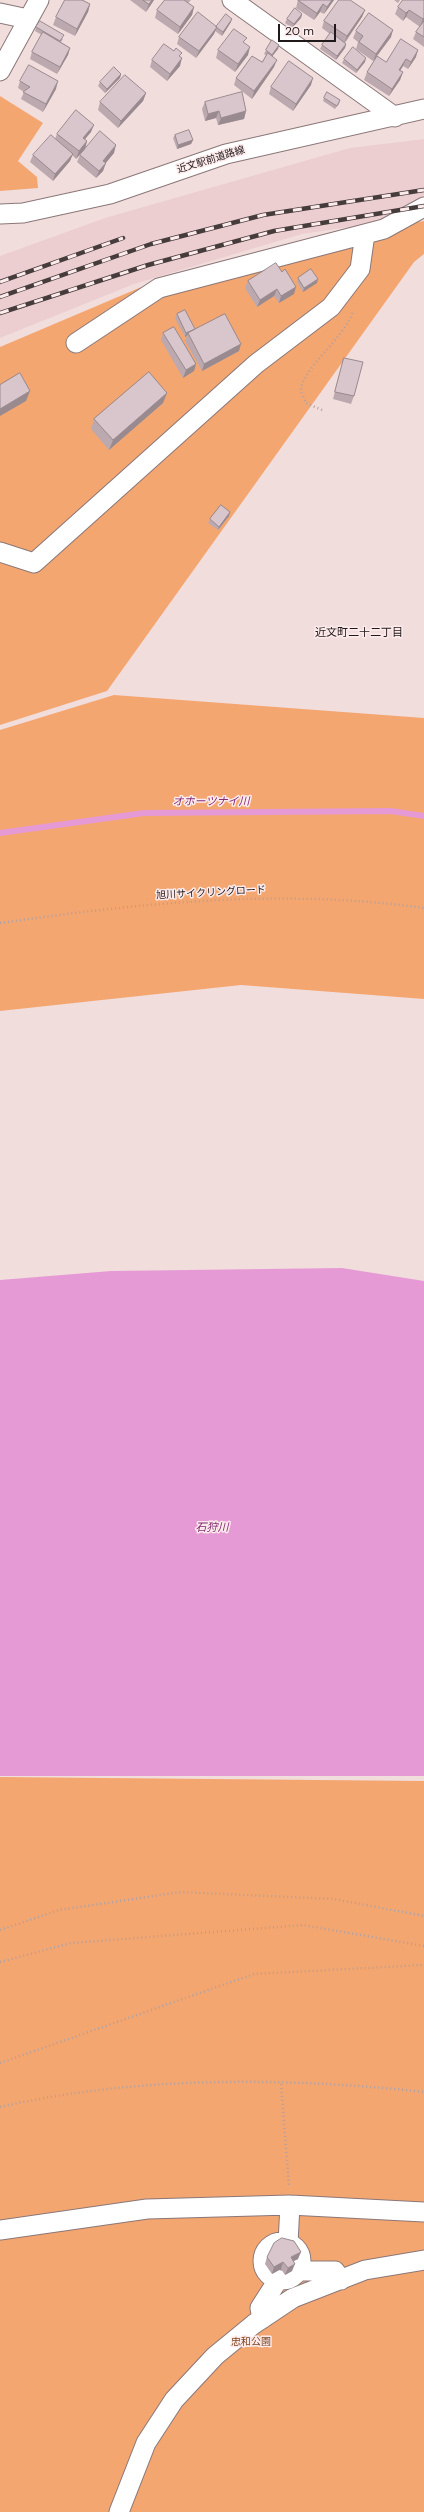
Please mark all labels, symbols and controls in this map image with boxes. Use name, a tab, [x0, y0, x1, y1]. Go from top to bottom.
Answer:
scale bar	[280, 16, 338, 42]
text: 20 m	[285, 23, 314, 39]
street label: 近文駅前道路線	[176, 144, 246, 176]
district label: 近文町二十二丁目	[315, 626, 403, 640]
water label: オホーツナイ川	[173, 795, 249, 809]
street label: 旭川サイクリングロード	[156, 884, 266, 902]
water label: 石狩川	[196, 1521, 228, 1535]
park label: 忠和公園	[231, 2336, 271, 2348]

